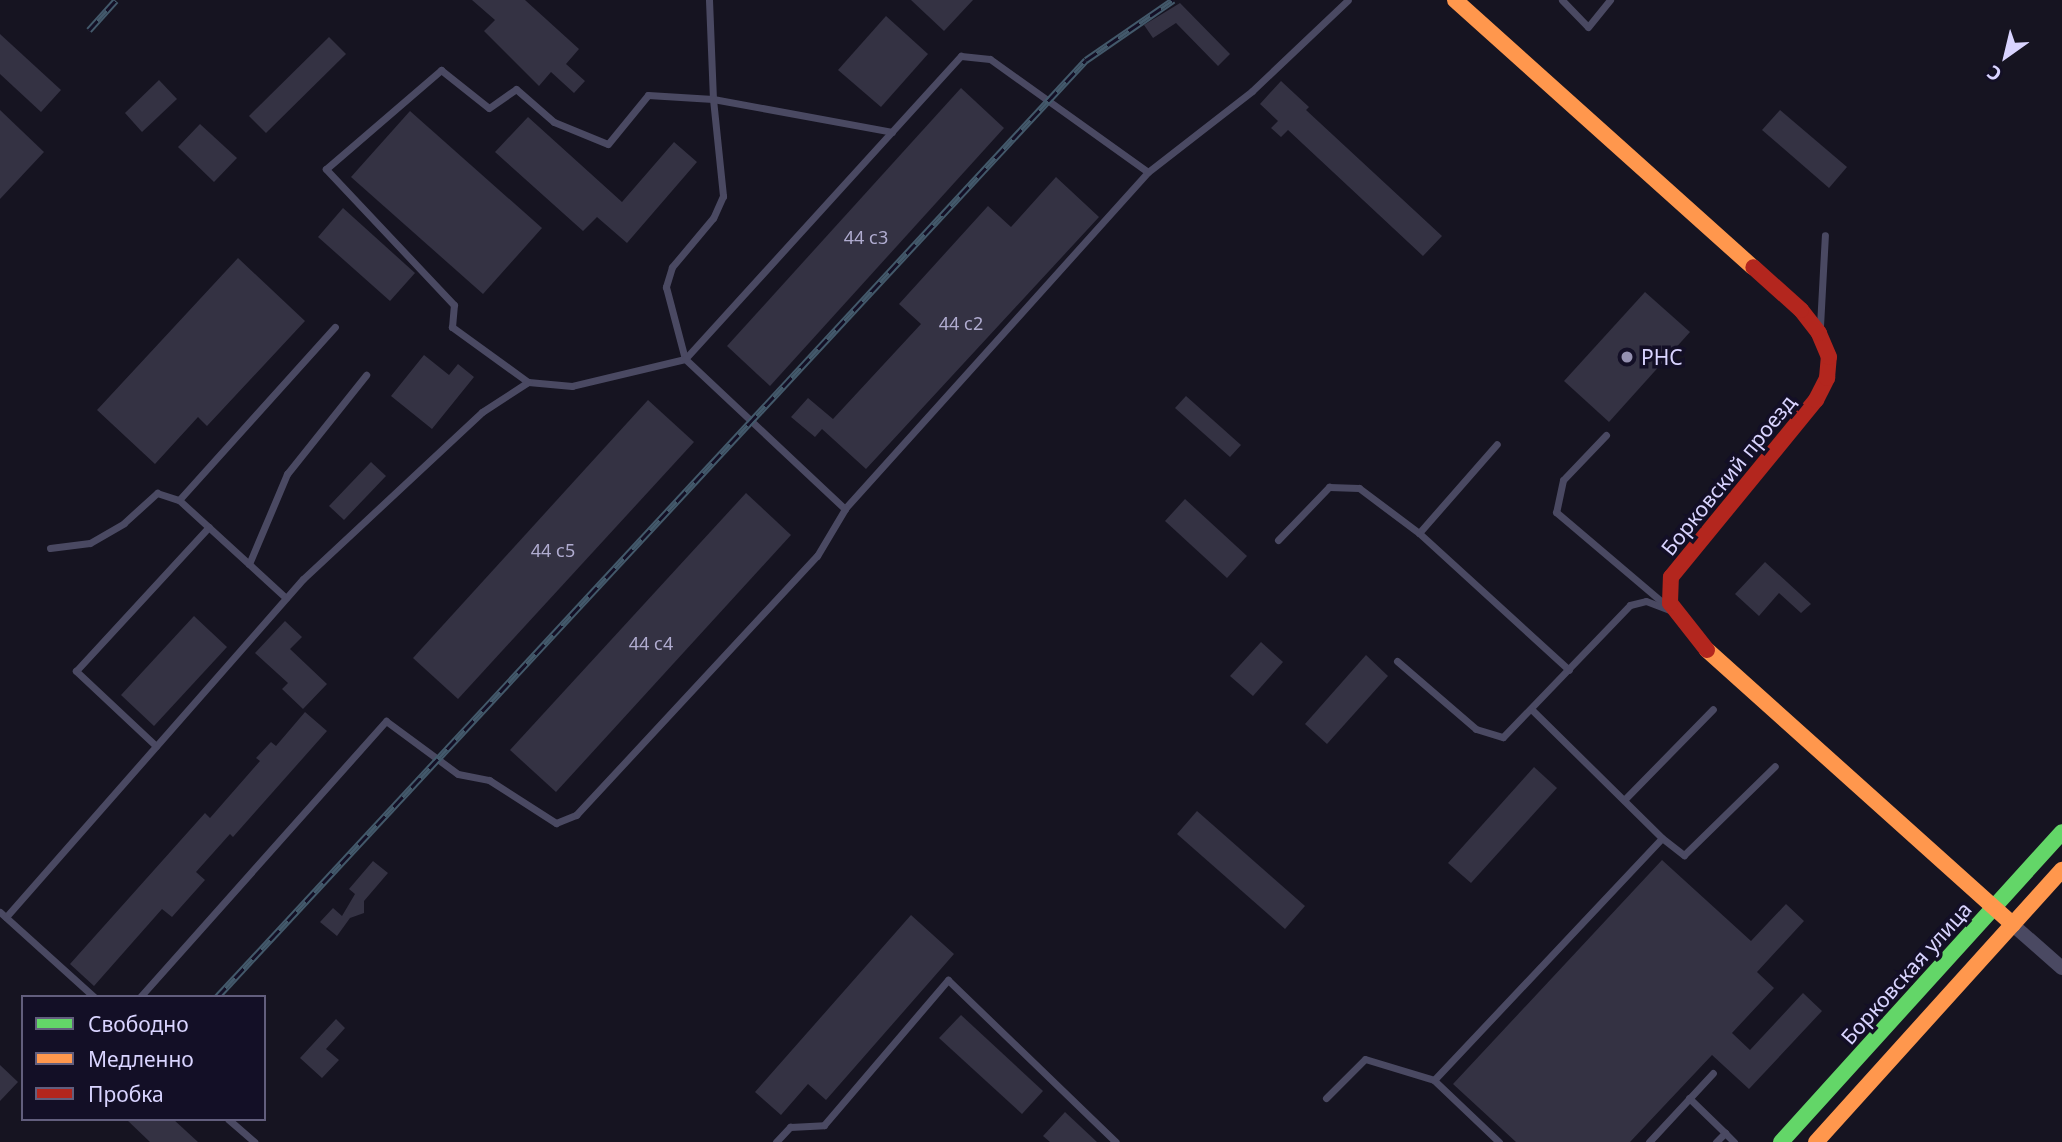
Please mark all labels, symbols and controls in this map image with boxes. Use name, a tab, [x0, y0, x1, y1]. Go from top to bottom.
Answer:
north arrow	[1971, 21, 2041, 91]
text: С	[1982, 59, 2007, 88]
house number: 44 с3	[844, 226, 888, 248]
house number: 44 с2	[939, 312, 983, 334]
place label: РНС	[1641, 344, 1683, 370]
marker: РНС	[1619, 349, 1635, 365]
street label: Борковский проезд	[1656, 390, 1800, 560]
house number: 44 с5	[531, 539, 575, 561]
house number: 44 с4	[629, 632, 673, 654]
street label: Борковская улица	[1835, 897, 1977, 1049]
legend	[21, 995, 266, 1121]
text: Свободно	[88, 1010, 189, 1038]
text: Медленно	[88, 1045, 194, 1073]
text: Пробка	[88, 1080, 164, 1108]

